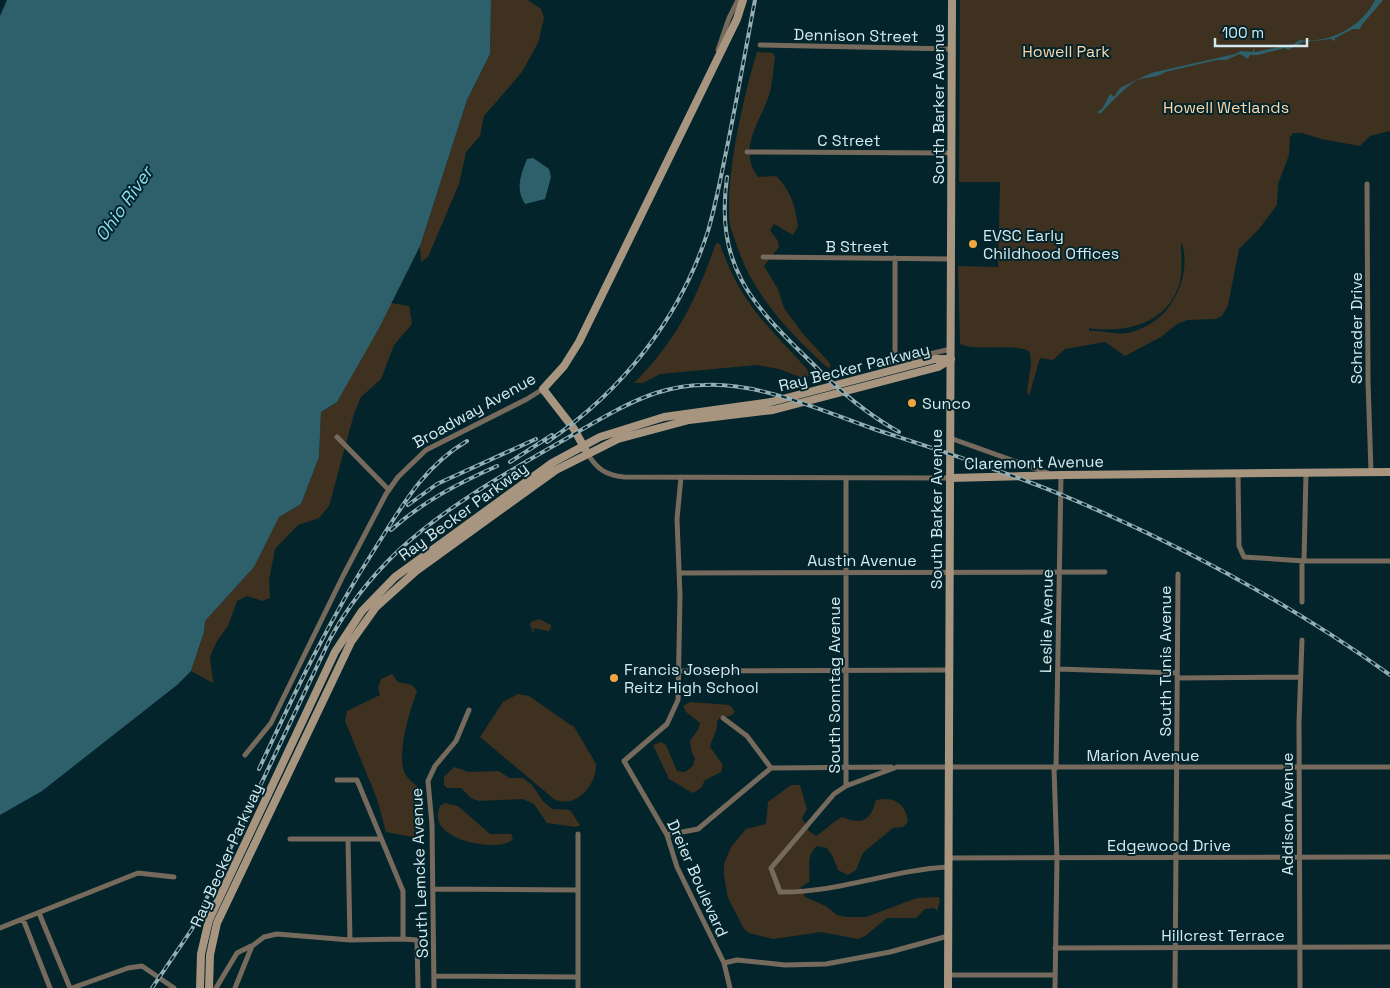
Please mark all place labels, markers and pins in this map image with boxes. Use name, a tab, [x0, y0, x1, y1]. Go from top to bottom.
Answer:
place label: EVSC Early Childhood Offices	[983, 225, 1119, 264]
marker: EVSC Early Childhood Offices	[967, 238, 979, 250]
place label: Sunco	[922, 393, 971, 414]
marker: Sunco	[906, 397, 918, 409]
place label: Francis Joseph Reitz High School	[624, 659, 759, 698]
marker: Francis Joseph Reitz High School	[608, 672, 620, 684]

